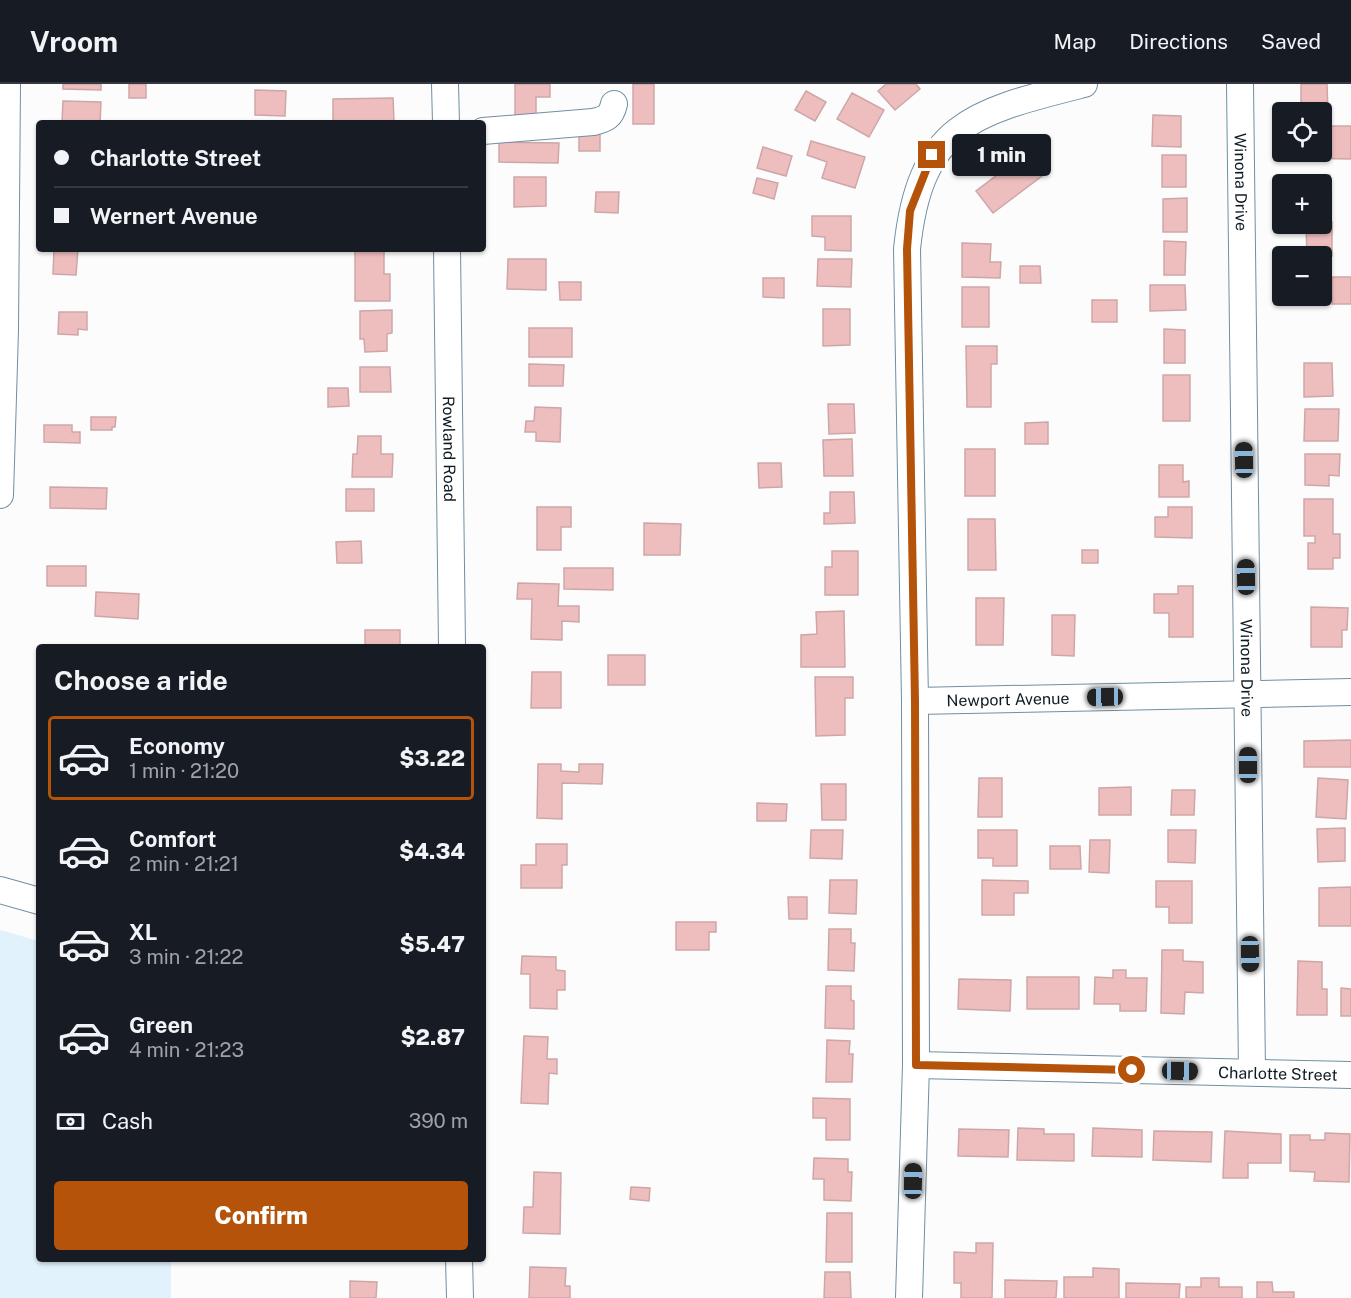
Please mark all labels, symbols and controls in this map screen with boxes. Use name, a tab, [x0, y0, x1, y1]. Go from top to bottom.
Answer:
text: Vroom	[30, 25, 118, 58]
text: Map	[1054, 29, 1096, 54]
text: Directions	[1129, 29, 1228, 54]
text: Saved	[1261, 29, 1321, 54]
map controls	[1272, 102, 1332, 306]
button: locate	[1272, 102, 1332, 162]
street label: Winona Drive	[1231, 133, 1251, 231]
callout: 1 min	[953, 134, 1052, 176]
route end	[918, 141, 945, 168]
text: 1 min	[977, 143, 1026, 167]
text: Charlotte Street	[90, 145, 261, 171]
button: +	[1272, 174, 1332, 234]
text: Wernert Avenue	[90, 203, 258, 229]
button: −	[1272, 246, 1332, 306]
street label: Rowland Road	[439, 396, 459, 502]
car	[1235, 442, 1253, 478]
car	[1237, 559, 1255, 595]
street label: Winona Drive	[1236, 619, 1257, 717]
text: Choose a ride	[54, 664, 228, 696]
car	[1087, 688, 1123, 706]
street label: Newport Avenue	[946, 689, 1070, 710]
icon: car	[57, 731, 111, 785]
text: Economy	[129, 733, 225, 759]
text: $3.22	[399, 745, 465, 771]
car	[1239, 747, 1257, 783]
text: 1 min · 21:20	[129, 759, 239, 783]
icon: car	[57, 824, 111, 878]
text: Comfort	[129, 826, 216, 852]
text: $4.34	[399, 838, 465, 864]
text: 2 min · 21:21	[129, 852, 239, 876]
icon: car	[57, 917, 111, 971]
text: XL	[129, 919, 157, 945]
text: $5.47	[400, 931, 465, 957]
car	[1241, 936, 1259, 972]
text: 3 min · 21:22	[129, 945, 243, 969]
icon: car	[57, 1010, 111, 1064]
text: Green	[129, 1012, 193, 1038]
text: $2.87	[400, 1024, 465, 1050]
text: 4 min · 21:23	[129, 1038, 244, 1062]
route start	[1118, 1056, 1145, 1083]
car	[1162, 1062, 1198, 1080]
street label: Charlotte Street	[1218, 1063, 1338, 1085]
icon: cash	[54, 1105, 87, 1138]
text: Cash	[102, 1108, 153, 1134]
text: 390 m	[409, 1109, 468, 1133]
car	[904, 1163, 922, 1199]
button: Confirm	[54, 1181, 468, 1250]

